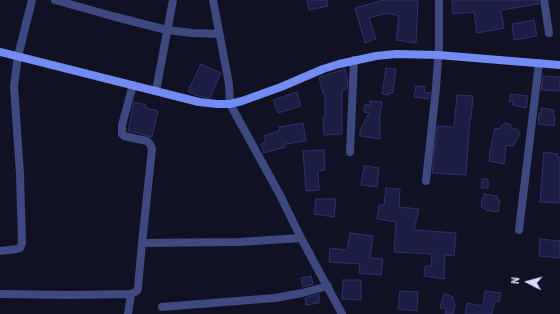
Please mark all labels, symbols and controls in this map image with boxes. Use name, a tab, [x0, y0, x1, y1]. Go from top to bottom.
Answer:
north arrow	[508, 262, 548, 302]
text: N	[509, 277, 522, 285]

